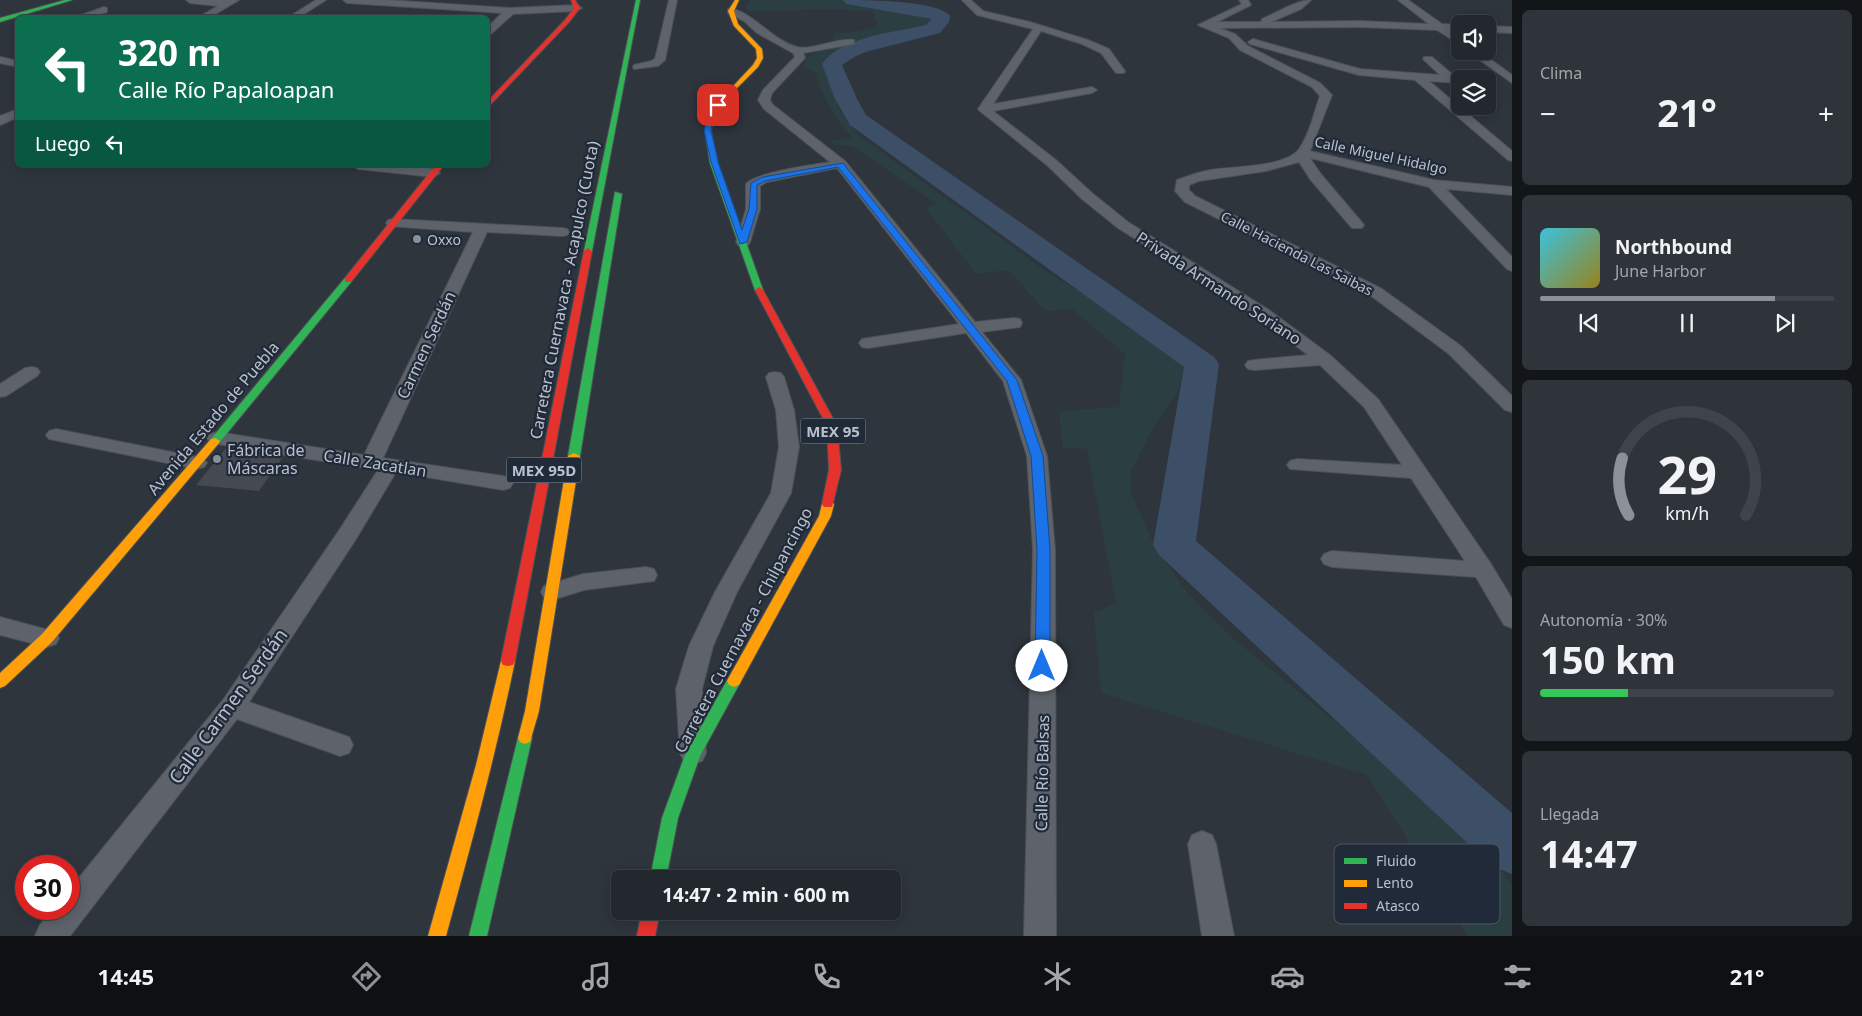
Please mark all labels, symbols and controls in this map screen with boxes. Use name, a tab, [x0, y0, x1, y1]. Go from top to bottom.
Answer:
map controls	[1451, 15, 1496, 115]
button: sound	[1451, 15, 1496, 60]
text: 320 m	[118, 29, 221, 76]
icon: left	[35, 35, 100, 100]
text: Clima	[1540, 62, 1582, 84]
button: layers	[1451, 70, 1496, 115]
text: Calle Río Papaloapan	[118, 74, 334, 104]
pin	[697, 84, 739, 126]
text: 21°	[1657, 86, 1717, 138]
icon: arrive	[704, 91, 732, 119]
text: −	[1540, 94, 1556, 132]
text: +	[1818, 94, 1834, 132]
icon: left	[101, 130, 129, 158]
text: Luego	[35, 131, 91, 157]
street label: Calle Miguel Hidalgo	[1313, 132, 1449, 178]
street label: Carretera Cuernavaca - Acapulco (Cuota)	[524, 139, 604, 441]
street label: Calle Hacienda Las Saibas	[1218, 206, 1377, 300]
street label: Privada Armando Soriano	[1132, 226, 1306, 350]
place label: Oxxo	[427, 230, 461, 249]
marker: Oxxo	[411, 233, 423, 245]
text: Northbound	[1615, 234, 1732, 260]
text: June Harbor	[1615, 260, 1706, 282]
street label: Carmen Serdán	[391, 288, 461, 402]
icon: previous	[1575, 309, 1603, 337]
icon: pause	[1673, 309, 1701, 337]
icon: next	[1771, 309, 1799, 337]
street label: Avenida Estado de Puebla	[142, 337, 284, 499]
road number: MEX 95	[800, 418, 866, 444]
text: 29	[1657, 438, 1717, 509]
place label: Fábrica de Máscaras	[227, 439, 305, 479]
street label: Calle Zacatlan	[322, 444, 428, 482]
marker: Fábrica de Máscaras	[211, 453, 223, 465]
road number: MEX 95D	[506, 458, 582, 482]
text: km/h	[1665, 501, 1709, 525]
street label: Carretera Cuernavaca - Chilpancingo	[669, 503, 817, 757]
text: Autonomía · 30%	[1540, 609, 1667, 631]
street label: Calle Carmen Serdán	[163, 623, 293, 789]
text: 150 km	[1540, 633, 1676, 685]
position arrow	[1015, 639, 1067, 691]
street label: Calle Río Balsas	[1030, 715, 1054, 831]
text: Llegada	[1540, 803, 1599, 825]
text: 14:47	[1540, 827, 1638, 879]
legend	[1334, 844, 1500, 924]
text: Fluido	[1376, 851, 1416, 870]
speed limit sign: 30	[15, 855, 80, 920]
text: Lento	[1376, 873, 1413, 892]
text: 14:47 · 2 min · 600 m	[662, 882, 850, 908]
text: Atasco	[1376, 896, 1420, 915]
icon: directions	[349, 959, 384, 994]
icon: music	[579, 959, 614, 994]
icon: phone	[809, 959, 844, 994]
icon: climate	[1040, 959, 1075, 994]
icon: car	[1270, 959, 1305, 994]
icon: filters	[1500, 959, 1535, 994]
text: 14:45	[98, 961, 154, 991]
text: 21°	[1730, 961, 1764, 991]

